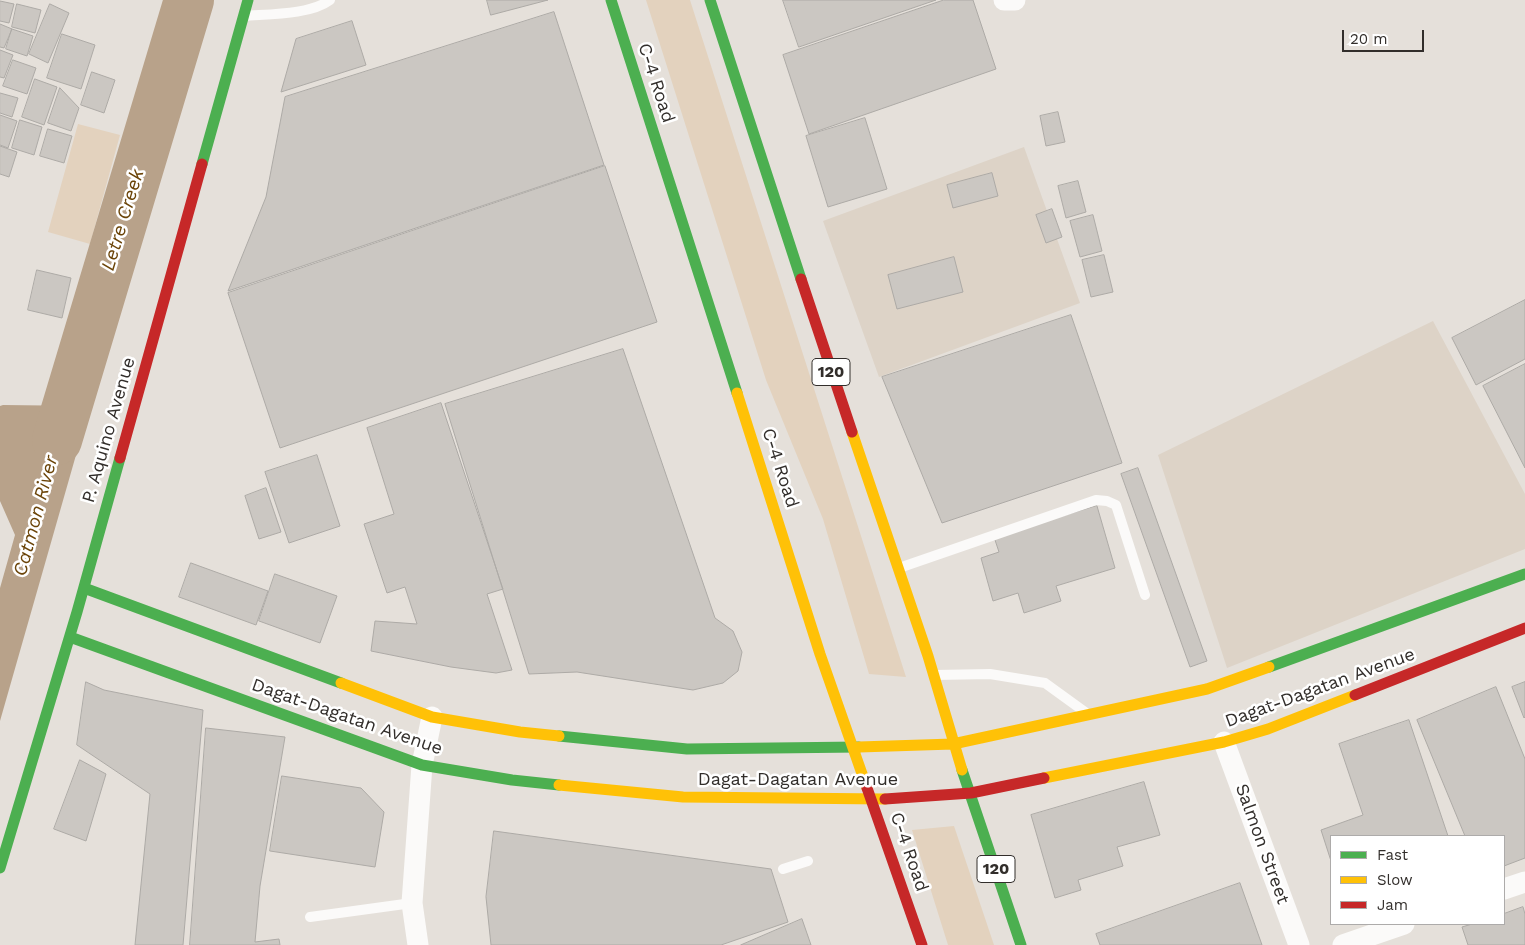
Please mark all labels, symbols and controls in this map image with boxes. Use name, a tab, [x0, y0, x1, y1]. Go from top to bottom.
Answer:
scale bar	[1345, 20, 1428, 52]
text: 20 m	[1350, 30, 1388, 48]
street label: C-4 Road	[633, 41, 679, 125]
water label: Letre Creek	[97, 166, 149, 274]
street label: P. Aquino Avenue	[78, 355, 140, 505]
road number: 120	[812, 358, 850, 386]
street label: C-4 Road	[757, 426, 803, 510]
water label: Catmon River	[9, 453, 63, 579]
street label: Dagat-Dagatan Avenue	[1222, 644, 1418, 732]
street label: Dagat-Dagatan Avenue	[249, 674, 445, 760]
street label: Dagat-Dagatan Avenue	[698, 769, 898, 791]
street label: Salmon Street	[1230, 781, 1294, 907]
street label: C-4 Road	[885, 810, 933, 894]
legend	[1330, 835, 1505, 925]
text: Fast	[1377, 846, 1408, 864]
road number: 120	[977, 856, 1015, 882]
text: Slow	[1377, 871, 1413, 889]
text: Jam	[1377, 896, 1408, 914]

